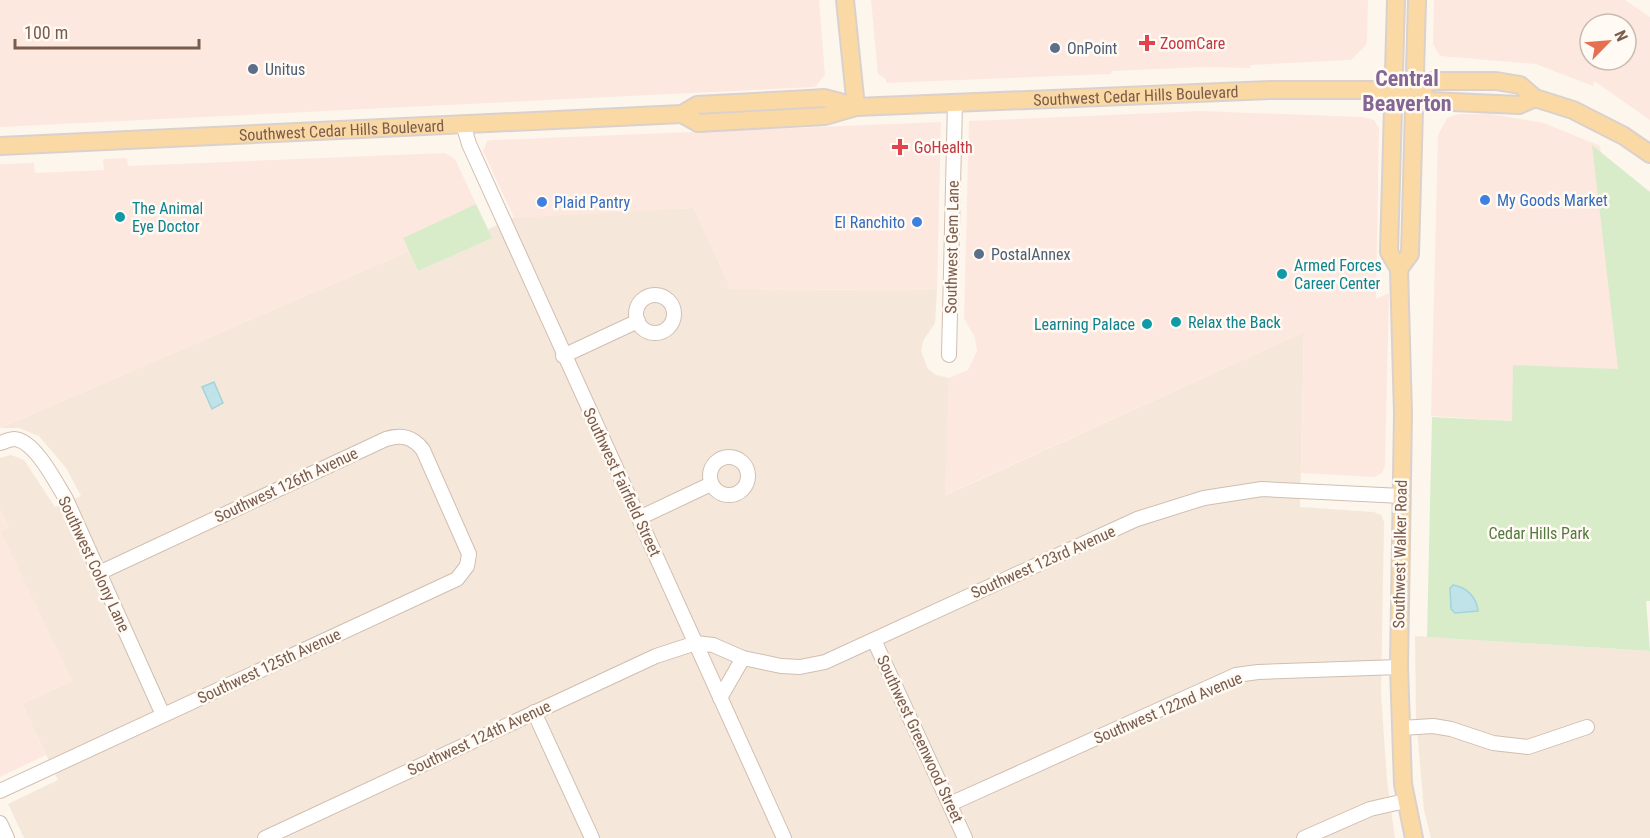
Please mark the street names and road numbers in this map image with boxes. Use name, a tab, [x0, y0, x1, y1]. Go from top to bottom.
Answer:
street label: Southwest Cedar Hills Boulevard	[1033, 82, 1239, 109]
street label: Southwest Cedar Hills Boulevard	[239, 116, 445, 144]
street label: Southwest Gem Lane	[941, 180, 963, 314]
street label: Southwest Fairfield Street	[579, 405, 665, 560]
street label: Southwest 126th Avenue	[211, 443, 361, 527]
street label: Southwest Walker Road	[1389, 480, 1411, 628]
street label: Southwest Colony Lane	[54, 493, 134, 635]
street label: Southwest 123rd Avenue	[968, 522, 1118, 602]
street label: Southwest 125th Avenue	[194, 624, 344, 708]
street label: Southwest Greenwood Street	[873, 652, 967, 826]
street label: Southwest 122nd Avenue	[1091, 668, 1245, 748]
street label: Southwest 124th Avenue	[404, 696, 554, 780]

